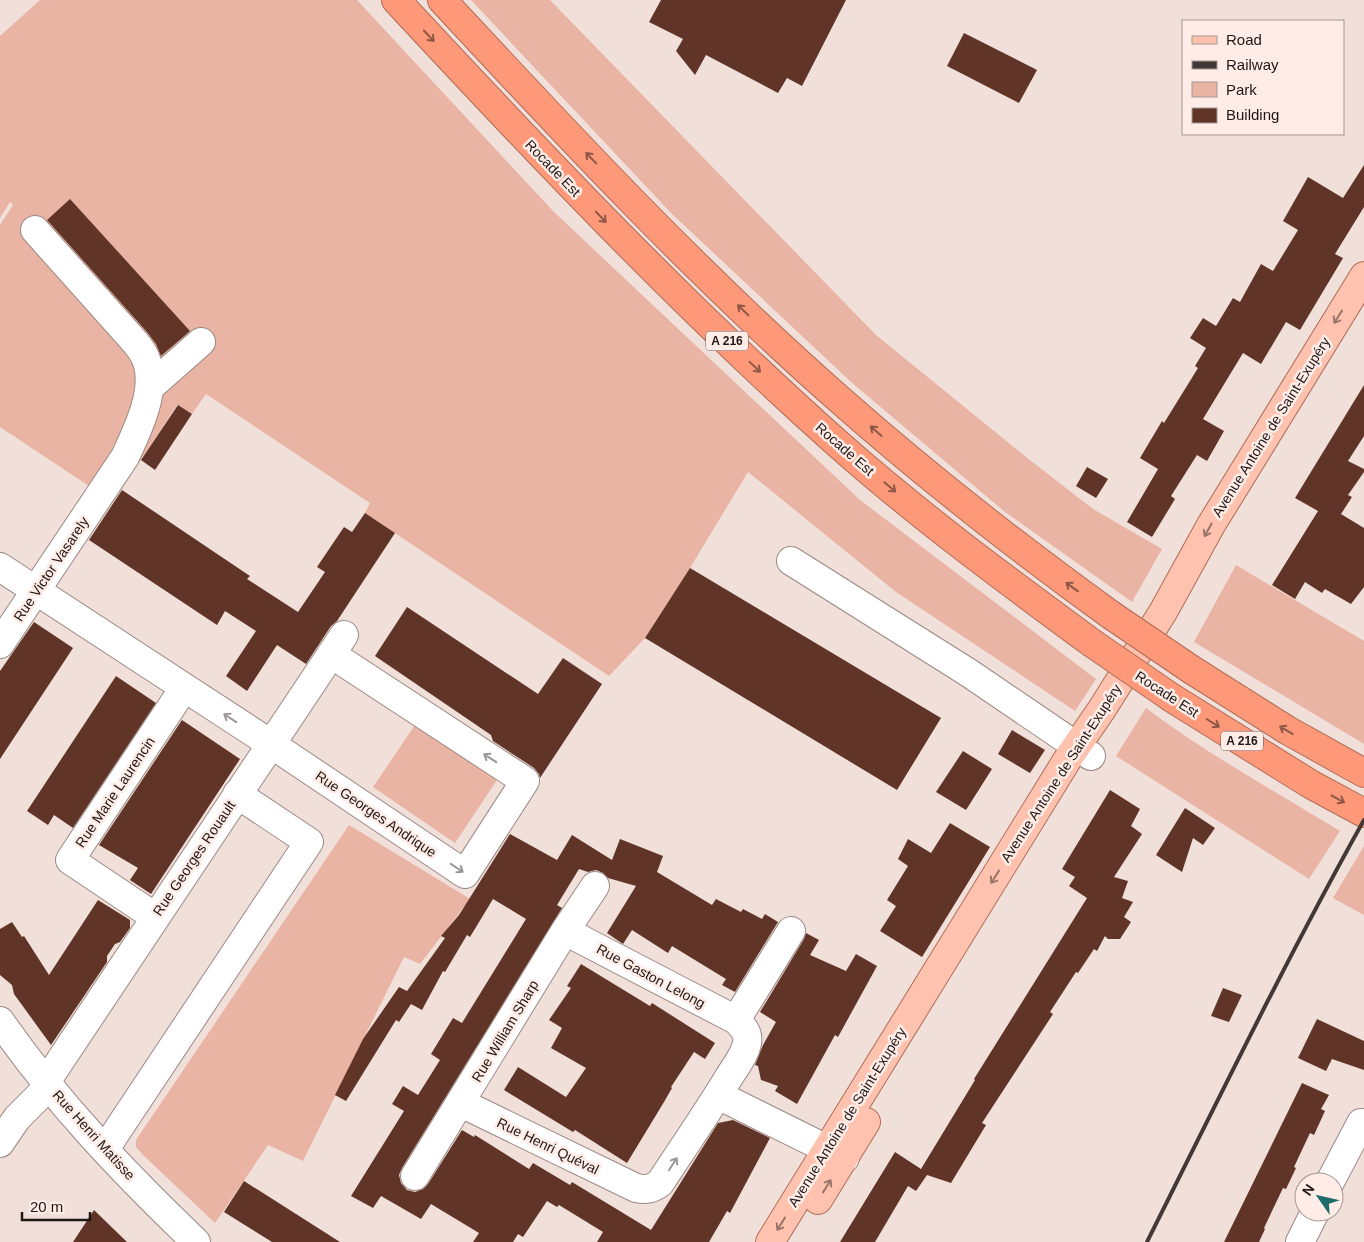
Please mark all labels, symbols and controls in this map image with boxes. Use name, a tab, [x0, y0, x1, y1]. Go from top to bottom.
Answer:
legend	[1182, 20, 1344, 135]
one-way arrow	[423, 29, 435, 42]
text: Road	[1226, 31, 1262, 48]
text: Railway	[1226, 56, 1279, 73]
text: Park	[1226, 81, 1257, 98]
text: Building	[1226, 106, 1279, 123]
street label: Rocade Est	[522, 136, 584, 200]
one-way arrow	[585, 152, 597, 164]
one-way arrow	[595, 211, 607, 224]
one-way arrow	[736, 304, 749, 316]
one-way arrow	[1333, 310, 1343, 324]
road number: A 216	[706, 332, 748, 351]
street label: Avenue Antoine de Saint-Exupéry	[1209, 334, 1333, 520]
one-way arrow	[749, 361, 761, 373]
street label: Rocade Est	[812, 419, 878, 479]
one-way arrow	[870, 426, 883, 437]
one-way arrow	[883, 481, 896, 492]
street label: Rue Victor Vasarely	[10, 514, 92, 624]
one-way arrow	[1202, 523, 1212, 537]
one-way arrow	[1066, 581, 1079, 592]
street label: Rocade Est	[1132, 668, 1202, 720]
street label: Avenue Antoine de Saint-Exupéry	[997, 681, 1125, 865]
one-way arrow	[223, 712, 237, 722]
one-way arrow	[1206, 718, 1220, 729]
one-way arrow	[1280, 724, 1294, 734]
road number: A 216	[1221, 731, 1263, 750]
street label: Rue Marie Laurencin	[72, 734, 158, 850]
one-way arrow	[483, 753, 497, 763]
street label: Rue Georges Andrique	[312, 768, 440, 861]
one-way arrow	[1330, 795, 1345, 804]
street label: Rue Georges Rouault	[150, 797, 239, 919]
one-way arrow	[449, 864, 463, 874]
one-way arrow	[989, 870, 999, 884]
street label: Rue Gaston Lelong	[594, 941, 708, 1011]
street label: Rue William Sharp	[468, 977, 542, 1085]
street label: Avenue Antoine de Saint-Exupéry	[785, 1024, 909, 1210]
street label: Rue Henri Matisse	[50, 1087, 139, 1183]
street label: Rue Henri Quéval	[494, 1114, 602, 1178]
one-way arrow	[668, 1158, 678, 1172]
north arrow	[1294, 1172, 1344, 1222]
one-way arrow	[823, 1179, 833, 1193]
text: N	[1299, 1181, 1318, 1198]
scale bar	[22, 1190, 90, 1222]
text: 20 m	[30, 1198, 63, 1215]
one-way arrow	[776, 1217, 786, 1231]

